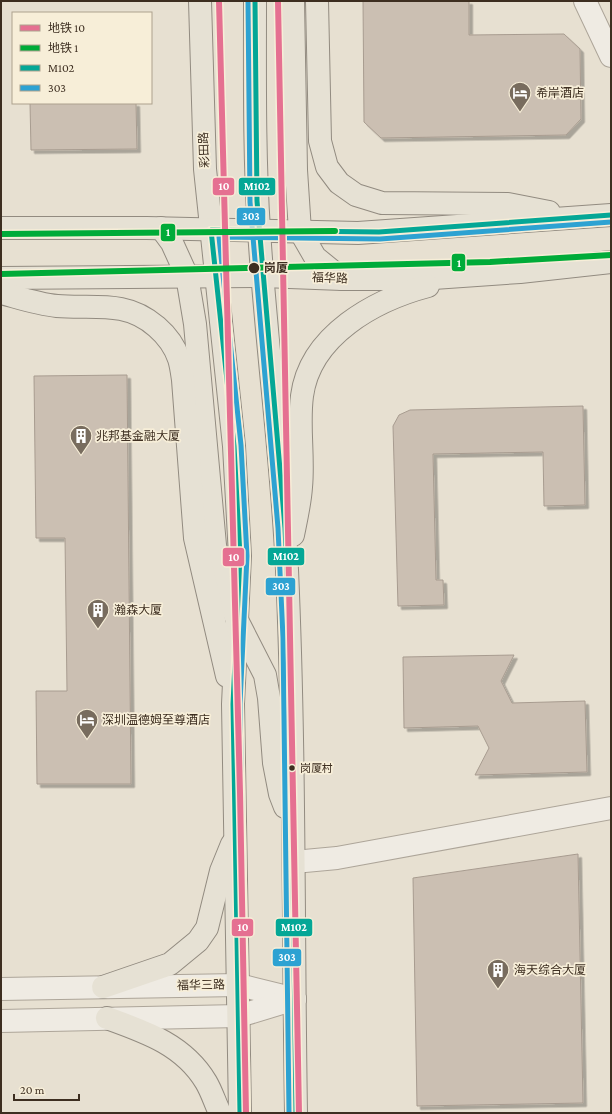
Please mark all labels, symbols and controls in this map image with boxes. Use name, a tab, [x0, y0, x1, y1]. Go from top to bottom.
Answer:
legend	[12, 12, 152, 104]
text: 地铁 10	[48, 21, 85, 35]
text: 地铁 1	[48, 41, 78, 55]
text: M102	[48, 61, 75, 75]
hotel icon: 希岸酒店	[507, 80, 533, 113]
text: 303	[48, 81, 66, 95]
place label: 希岸酒店	[536, 86, 584, 100]
street label: 彩田路	[196, 132, 212, 168]
line badge: 10	[212, 177, 235, 196]
line badge: M102	[238, 177, 276, 196]
text: 10	[219, 180, 230, 192]
text: M102	[244, 180, 270, 192]
line badge: 303	[236, 207, 266, 226]
text: 303	[242, 210, 260, 222]
line badge: 1	[160, 223, 176, 242]
text: 1	[166, 226, 170, 238]
line badge: 1	[451, 253, 466, 272]
text: 1	[457, 257, 461, 269]
marker: 岗厦	[247, 261, 261, 275]
place label: 岗厦	[264, 261, 288, 275]
street label: 福华路	[312, 270, 348, 286]
building icon: 兆邦基金融大厦	[68, 423, 94, 456]
place label: 兆邦基金融大厦	[96, 429, 180, 443]
line badge: 10	[222, 547, 245, 567]
line badge: M102	[267, 547, 305, 566]
text: M102	[273, 550, 299, 562]
text: 10	[229, 551, 240, 563]
line badge: 303	[265, 577, 296, 596]
text: 303	[272, 580, 290, 592]
building icon: 瀚森大厦	[85, 597, 111, 630]
place label: 瀚森大厦	[114, 603, 162, 617]
hotel icon: 深圳温德姆至尊酒店	[74, 707, 100, 740]
place label: 深圳温德姆至尊酒店	[102, 713, 210, 727]
place label: 岗厦村	[300, 762, 333, 774]
marker: 岗厦村	[287, 763, 297, 773]
line badge: 10	[231, 918, 254, 937]
line badge: M102	[275, 918, 313, 937]
text: 10	[238, 921, 249, 933]
text: M102	[281, 921, 307, 933]
line badge: 303	[272, 948, 302, 967]
text: 303	[278, 951, 296, 963]
building icon: 海天综合大厦	[485, 957, 511, 990]
place label: 海天综合大厦	[514, 963, 586, 977]
street label: 福华三路	[177, 978, 225, 992]
scale bar	[14, 1076, 79, 1102]
text: 20 m	[20, 1083, 45, 1097]

